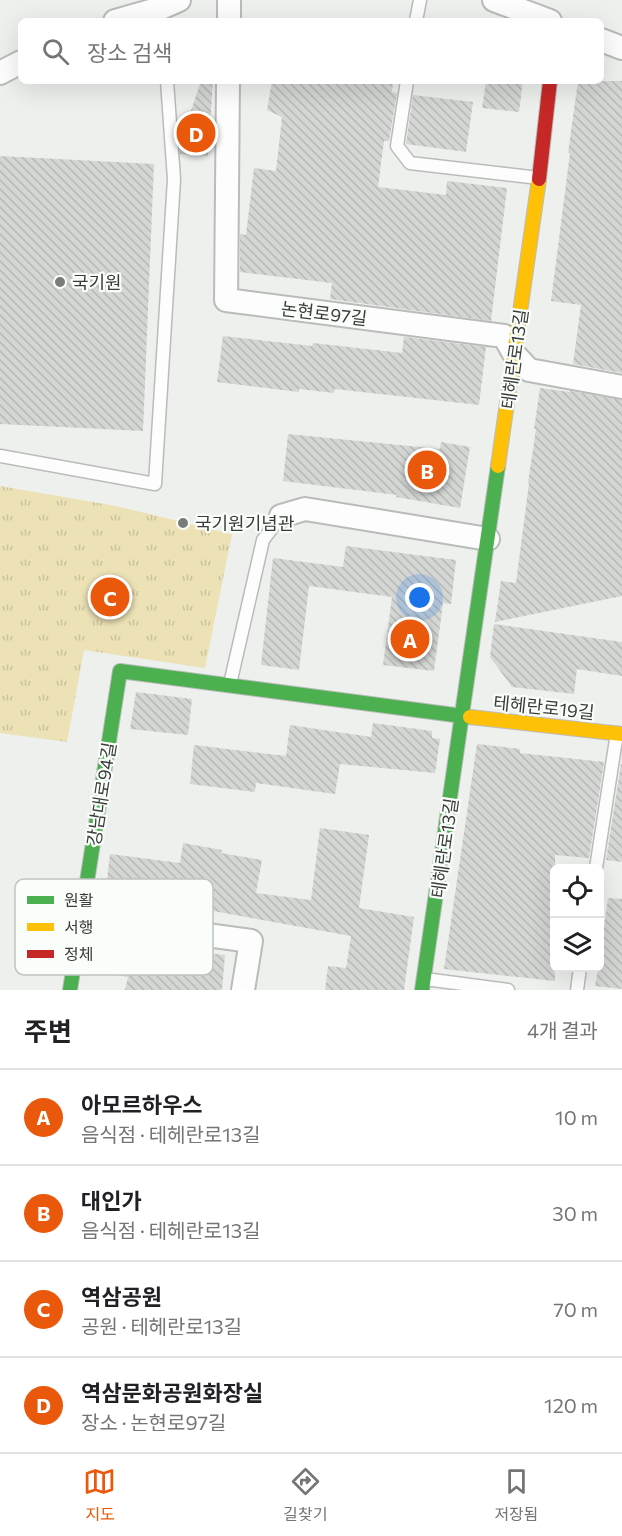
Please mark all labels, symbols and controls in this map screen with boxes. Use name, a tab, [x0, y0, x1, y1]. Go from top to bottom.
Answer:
search box	[18, 18, 604, 84]
icon: search	[39, 35, 72, 68]
text: 장소 검색	[87, 39, 172, 66]
pin: D	[176, 110, 216, 156]
place label: 국기원	[72, 271, 122, 293]
marker: 국기원	[53, 275, 67, 289]
street label: 논현로97길	[280, 297, 368, 329]
street label: 테헤란로13길	[496, 308, 532, 410]
pin: B	[408, 448, 446, 492]
place label: 국기원기념관	[195, 512, 295, 534]
marker: 국기원기념관	[176, 516, 190, 530]
pin: C	[90, 574, 130, 620]
your location	[405, 583, 434, 612]
pin: A	[390, 616, 430, 662]
street label: 테헤란로19길	[492, 691, 596, 723]
street label: 강남대로94길	[82, 741, 120, 847]
street label: 테헤란로13길	[426, 797, 462, 899]
map controls	[550, 864, 604, 972]
button: locate	[550, 864, 604, 918]
legend	[15, 879, 213, 975]
text: 원활	[64, 890, 94, 909]
text: 서행	[64, 917, 93, 936]
button: layers	[550, 918, 604, 972]
text: 정체	[64, 944, 93, 963]
text: 주변	[24, 1015, 72, 1046]
text: 4개 결과	[527, 1018, 598, 1042]
text: 아모르하우스	[81, 1091, 202, 1118]
text: A	[36, 1105, 51, 1129]
text: 10 m	[555, 1105, 598, 1129]
text: 음식점 · 테헤란로13길	[81, 1122, 261, 1146]
text: 대인가	[81, 1187, 142, 1214]
text: B	[37, 1201, 50, 1225]
text: 30 m	[552, 1201, 598, 1225]
text: 음식점 · 테헤란로13길	[81, 1218, 261, 1242]
text: 역삼공원	[81, 1283, 162, 1310]
text: C	[37, 1297, 50, 1321]
text: 70 m	[553, 1297, 598, 1321]
text: 공원 · 테헤란로13길	[81, 1314, 242, 1338]
text: 역삼문화공원화장실	[81, 1379, 263, 1406]
text: D	[36, 1393, 51, 1417]
text: 120 m	[544, 1393, 598, 1417]
text: 장소 · 논현로97길	[81, 1410, 226, 1434]
tab: 지도	[83, 1465, 116, 1525]
tab: 길찾기	[283, 1465, 327, 1525]
tab: 저장됨	[494, 1465, 539, 1525]

